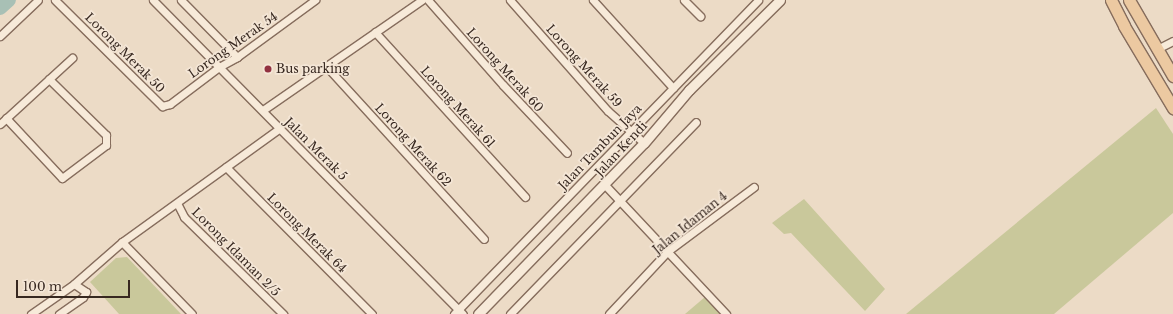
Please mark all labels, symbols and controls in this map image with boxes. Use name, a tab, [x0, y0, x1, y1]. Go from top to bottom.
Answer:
street label: Lorong Merak 54	[186, 9, 280, 81]
street label: Lorong Merak 50	[82, 10, 168, 96]
street label: Lorong Merak 59	[543, 22, 625, 110]
street label: Lorong Merak 60	[463, 25, 547, 115]
place label: Bus parking	[276, 62, 350, 76]
street label: Lorong Merak 61	[418, 63, 498, 151]
marker: Bus parking	[263, 64, 273, 74]
street label: Lorong Merak 62	[372, 100, 454, 190]
street label: Jalan Tambun Jaya	[555, 101, 645, 193]
street label: Jalan Merak 5	[282, 115, 350, 183]
street label: Jalan Kendi	[592, 119, 650, 179]
street label: Jalan Idaman 4	[650, 189, 730, 257]
street label: Lorong Merak 64	[264, 190, 350, 276]
street label: Lorong Idaman 2/5	[189, 205, 283, 299]
scale bar	[18, 272, 132, 298]
text: 100 m	[23, 279, 62, 294]

